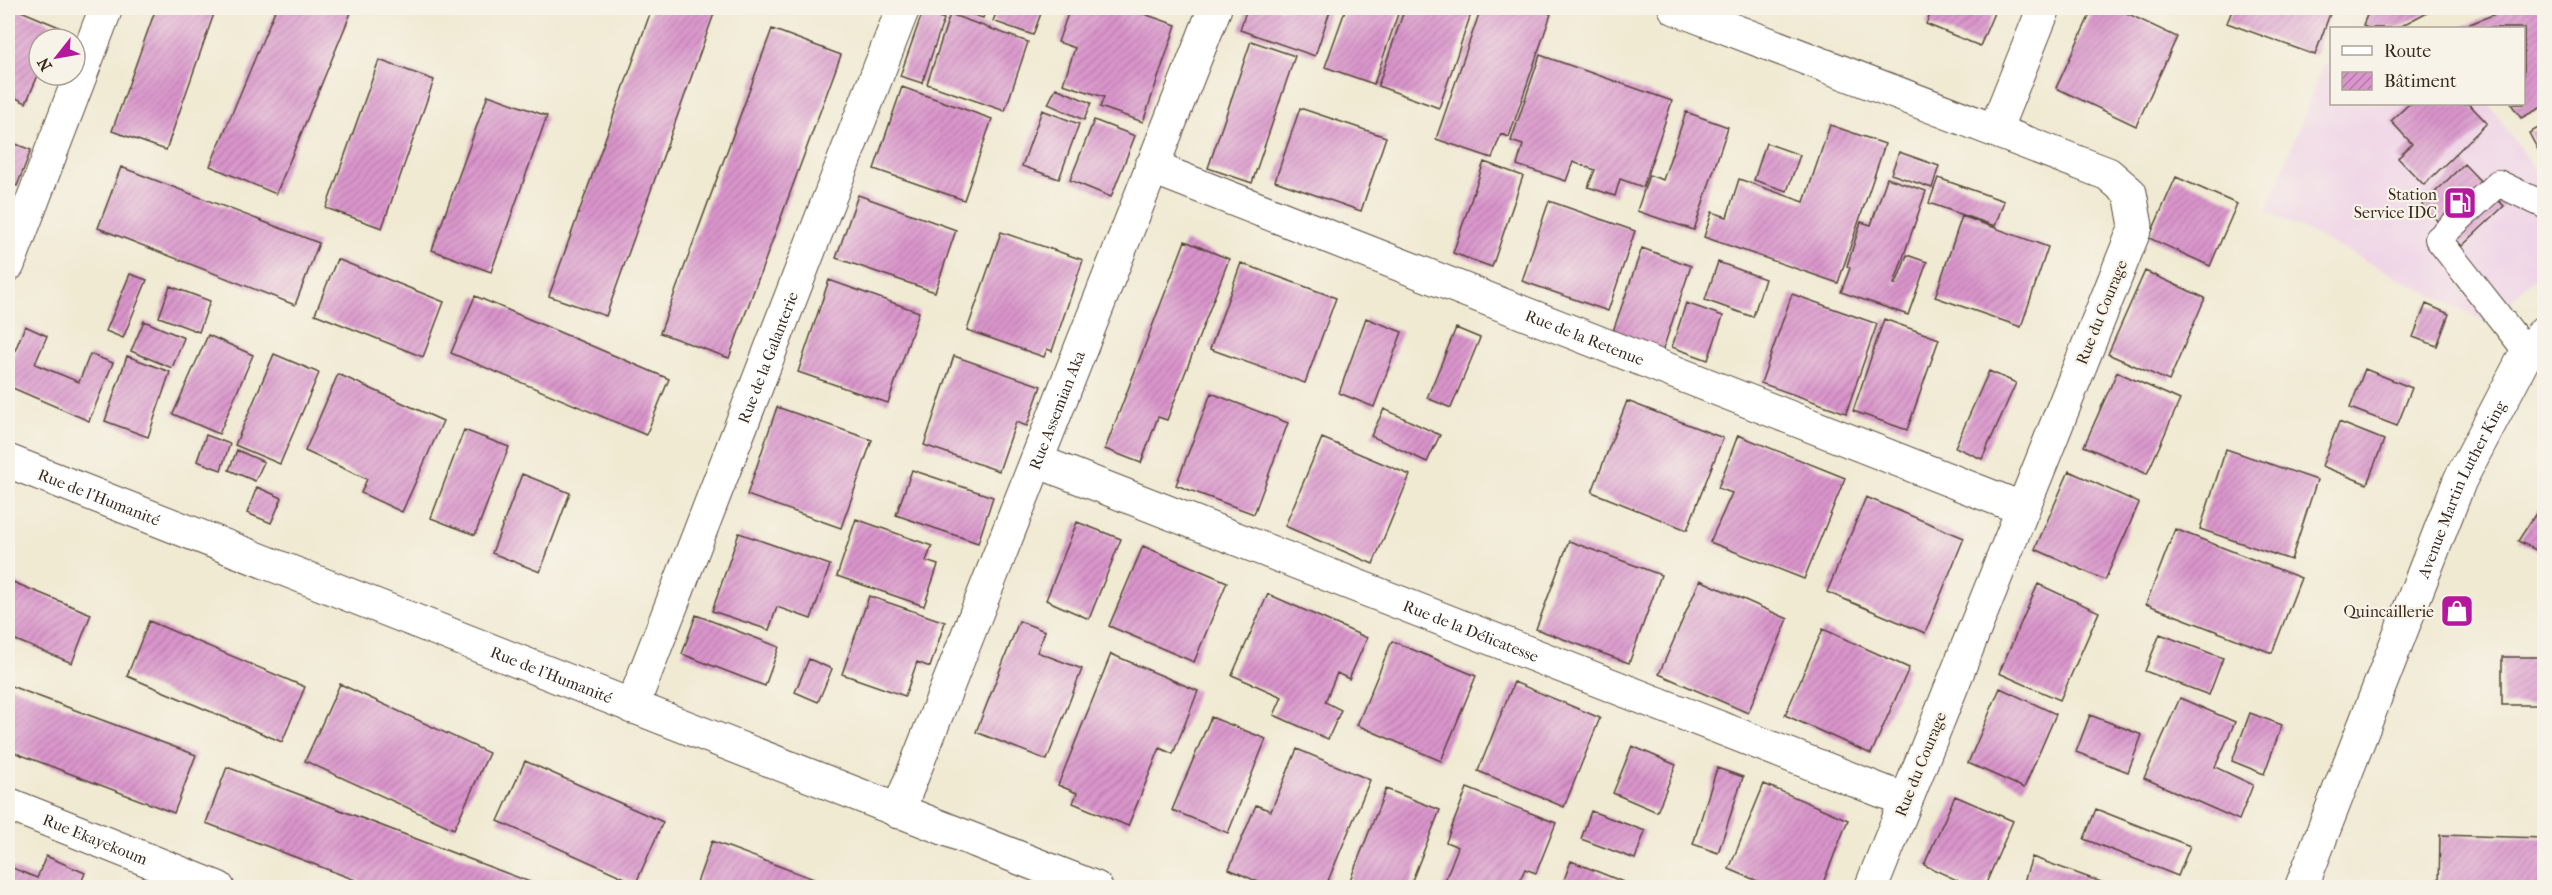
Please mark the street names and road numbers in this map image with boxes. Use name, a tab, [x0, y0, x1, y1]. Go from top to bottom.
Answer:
street label: Rue du Courage	[2072, 257, 2131, 367]
street label: Rue de la Galanterie	[734, 289, 802, 426]
street label: Rue de la Retenue	[1523, 306, 1647, 369]
street label: Rue Assemian Aka	[1025, 348, 1089, 472]
street label: Avenue Martin Luther King	[2413, 397, 2510, 582]
street label: Rue de l'Humanité	[35, 465, 163, 530]
street label: Rue de la Délicatesse	[1400, 596, 1542, 666]
street label: Rue de l'Humanité	[488, 642, 615, 707]
street label: Rue du Courage	[1891, 709, 1950, 819]
street label: Rue Ekayekoum	[40, 810, 151, 869]

